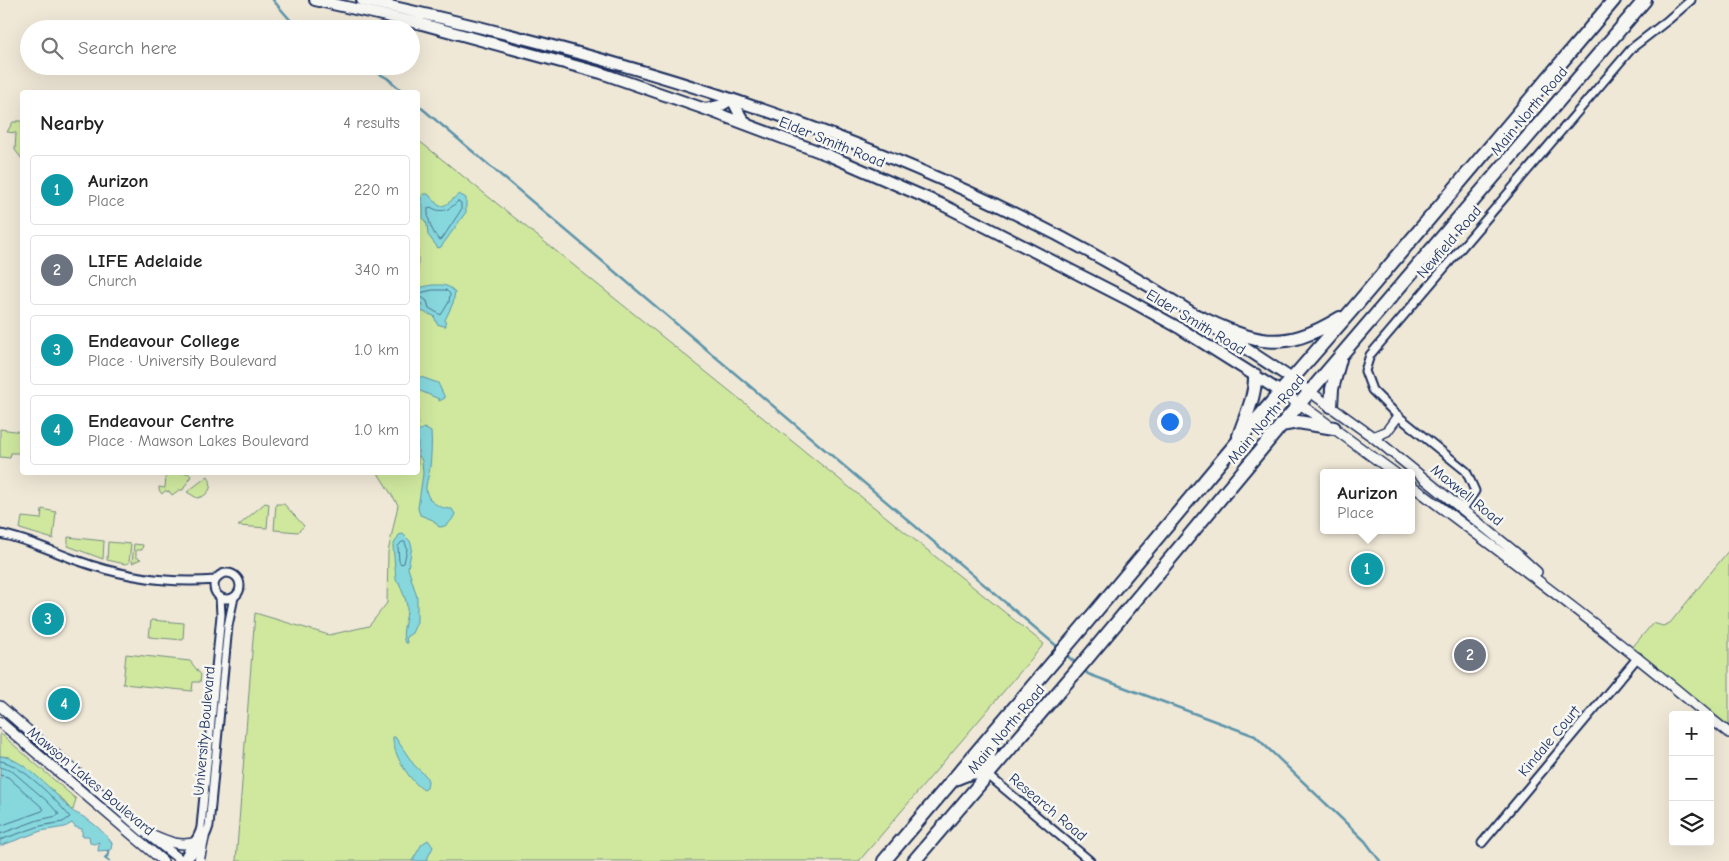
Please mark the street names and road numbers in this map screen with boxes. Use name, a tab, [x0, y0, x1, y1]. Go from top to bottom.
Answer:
street label: Main North Road	[1487, 63, 1571, 159]
street label: Elder Smith Road	[776, 113, 888, 171]
street label: Newfield Road	[1413, 202, 1485, 282]
street label: Elder Smith Road	[1143, 285, 1249, 359]
street label: Main North Road	[1224, 371, 1308, 467]
street label: Maxwell Road	[1427, 460, 1507, 530]
street label: University Boulevard	[189, 665, 219, 797]
street label: Main North Road	[964, 681, 1048, 777]
street label: Kindale Court	[1514, 701, 1584, 780]
street label: Mawson Lakes Boulevard	[24, 723, 158, 839]
street label: Research Road	[1005, 769, 1091, 845]

